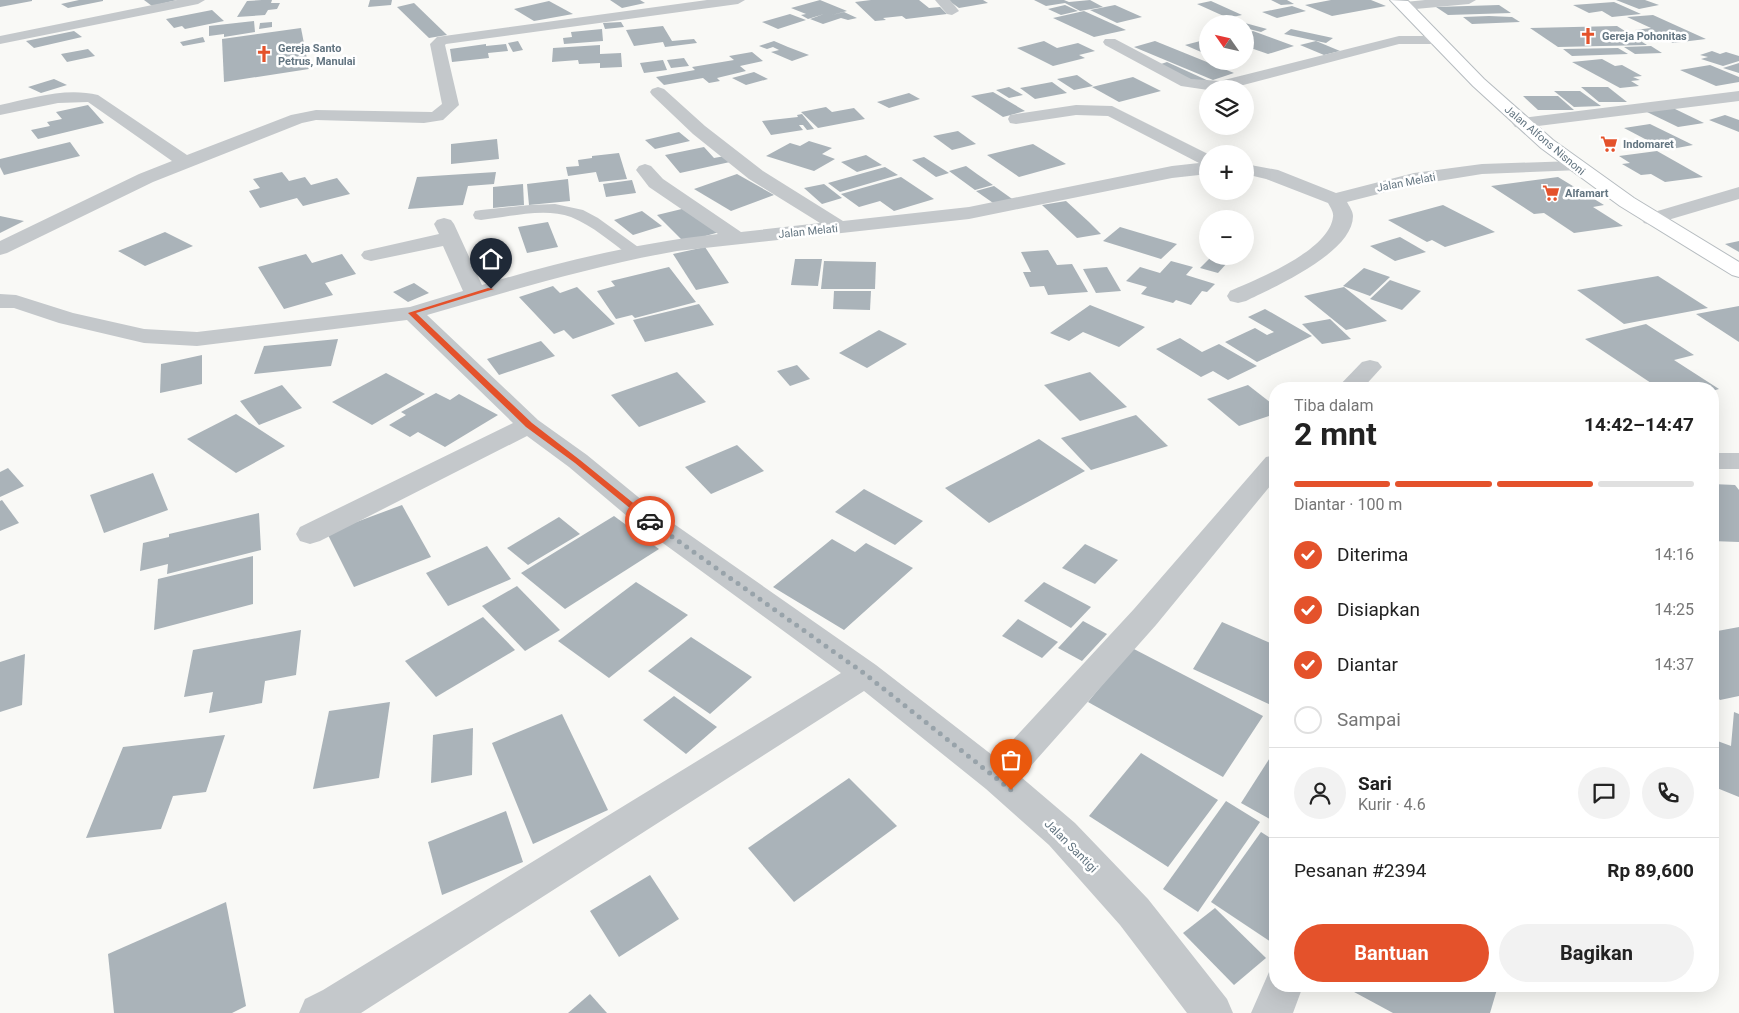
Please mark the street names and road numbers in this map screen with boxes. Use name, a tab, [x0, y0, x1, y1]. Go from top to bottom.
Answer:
street label: Jalan Alfons Nisnoni	[1502, 103, 1588, 178]
street label: Jalan Melati	[1375, 170, 1437, 195]
street label: Jalan Melati	[778, 222, 839, 241]
street label: Jalan Santigi	[1042, 817, 1100, 875]

